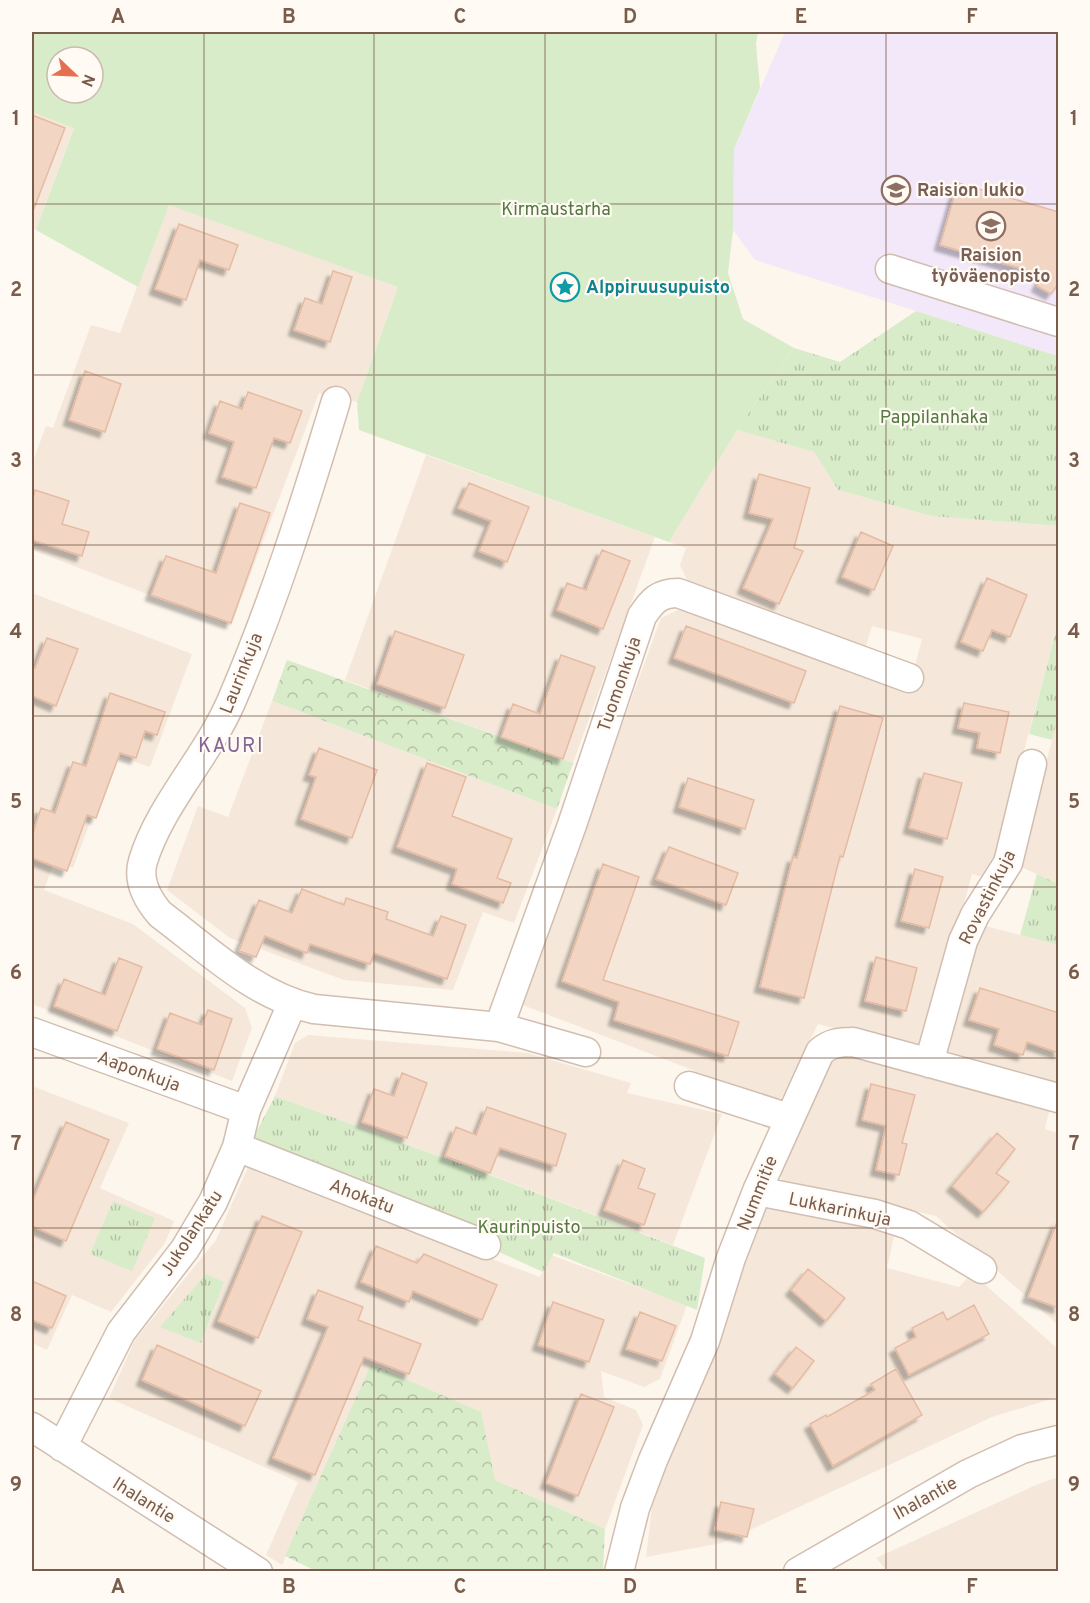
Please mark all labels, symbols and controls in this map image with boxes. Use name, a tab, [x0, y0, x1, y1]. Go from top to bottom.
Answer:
text: A	[111, 5, 125, 31]
text: B	[282, 5, 296, 31]
text: C	[454, 5, 466, 31]
text: D	[623, 5, 637, 31]
text: E	[795, 5, 807, 31]
text: F	[966, 5, 978, 31]
north arrow	[45, 45, 105, 105]
text: N	[76, 71, 98, 89]
text: 1	[12, 107, 20, 133]
text: 1	[1070, 107, 1078, 133]
school or university icon: Raision lukio	[880, 174, 912, 206]
place label: Raision lukio	[917, 180, 1024, 203]
park label: Kirmaustarha	[501, 199, 611, 222]
school or university icon: Raision työväenopisto	[975, 210, 1007, 242]
place label: Raision työväenopisto	[931, 245, 1051, 289]
place icon: Alppiruusupuisto	[549, 271, 581, 303]
place label: Alppiruusupuisto	[586, 277, 730, 300]
text: 2	[10, 278, 22, 304]
text: 2	[1068, 278, 1080, 304]
park label: Pappilanhaka	[880, 407, 988, 430]
text: 3	[10, 449, 22, 475]
text: 3	[1068, 449, 1080, 475]
text: 4	[10, 620, 22, 646]
text: 4	[1068, 620, 1080, 646]
street label: Laurinkuja	[216, 630, 269, 718]
street label: Tuomonkuja	[593, 634, 647, 735]
district label: KAURI	[198, 734, 264, 760]
text: 5	[10, 790, 22, 816]
text: 5	[1068, 790, 1080, 816]
street label: Rovastinkuja	[955, 846, 1022, 949]
text: 6	[10, 961, 22, 987]
text: 6	[1068, 961, 1080, 987]
street label: Aaponkuja	[94, 1047, 183, 1098]
text: 7	[11, 1132, 21, 1158]
text: 7	[1069, 1132, 1079, 1158]
street label: Nummitie	[733, 1153, 784, 1235]
street label: Ahokatu	[326, 1175, 397, 1220]
street label: Jukolankatu	[156, 1186, 229, 1281]
street label: Lukkarinkuja	[786, 1188, 893, 1233]
park label: Kaurinpuisto	[478, 1217, 581, 1240]
text: 8	[10, 1303, 22, 1329]
text: 8	[1068, 1303, 1080, 1329]
street label: Ihalantie	[890, 1472, 962, 1526]
text: 9	[10, 1473, 22, 1499]
street label: Ihalantie	[108, 1473, 179, 1530]
text: 9	[1068, 1473, 1080, 1499]
text: A	[111, 1575, 125, 1601]
text: B	[282, 1575, 296, 1601]
text: C	[454, 1575, 466, 1601]
text: D	[623, 1575, 637, 1601]
text: E	[795, 1575, 807, 1601]
text: F	[966, 1575, 978, 1601]

